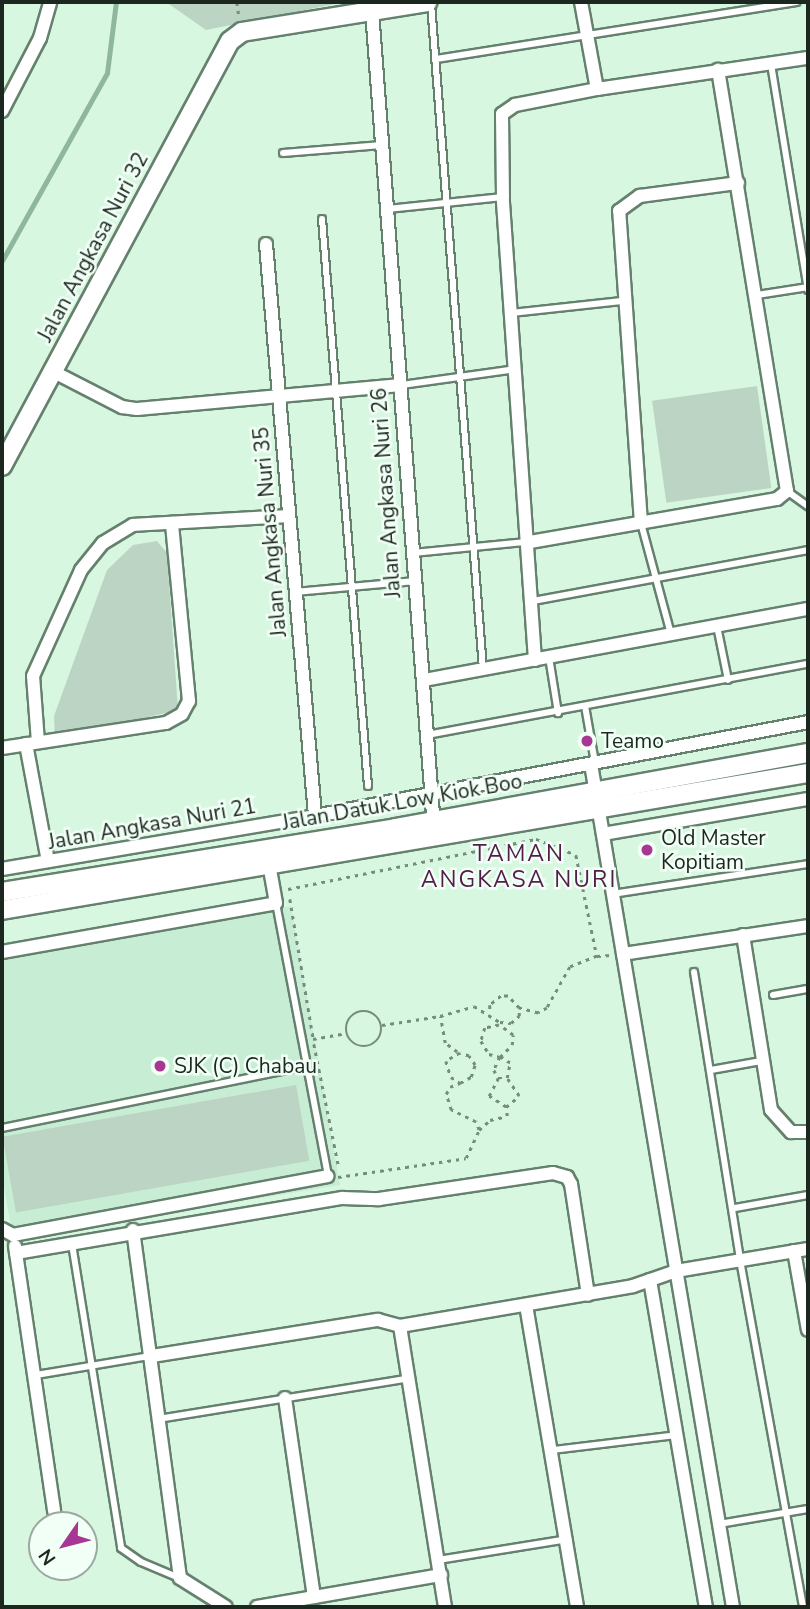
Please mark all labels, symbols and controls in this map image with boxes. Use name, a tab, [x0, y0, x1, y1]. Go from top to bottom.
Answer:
street label: Jalan Angkasa Nuri 32	[32, 148, 154, 346]
street label: Jalan Angkasa Nuri 26	[366, 387, 406, 599]
street label: Jalan Angkasa Nuri 35	[248, 426, 292, 638]
place label: Teamo	[601, 728, 664, 754]
marker: Teamo	[579, 733, 595, 749]
street label: Jalan Datuk Low Kiok Boo	[280, 768, 524, 836]
street label: Jalan Angkasa Nuri 21	[46, 793, 258, 855]
place label: Old Master Kopitiam	[661, 825, 766, 875]
district label: TAMAN ANGKASA NURI	[422, 840, 616, 894]
marker: Old Master Kopitiam	[639, 842, 655, 858]
place label: SJK (C) Chabau	[174, 1053, 317, 1079]
marker: SJK (C) Chabau	[152, 1058, 168, 1074]
north arrow	[28, 1511, 98, 1581]
text: N	[33, 1544, 62, 1570]

